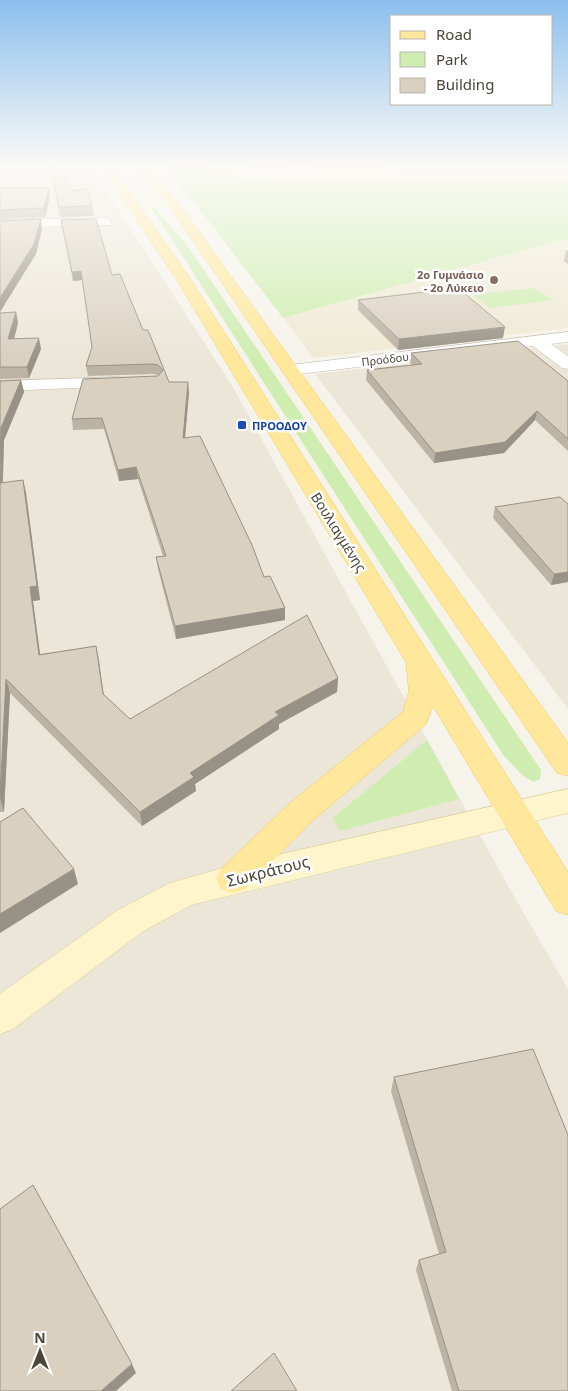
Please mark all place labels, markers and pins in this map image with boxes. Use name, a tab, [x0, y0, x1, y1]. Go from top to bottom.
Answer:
place label: 2ο Γυμνάσιο - 2ο Λύκειο	[417, 267, 484, 295]
marker: 2ο Γυμνάσιο - 2ο Λύκειο	[488, 274, 500, 286]
place label: ΠΡΟΟΔΟΥ	[252, 418, 307, 433]
marker: ΠΡΟΟΔΟΥ	[236, 419, 248, 431]

